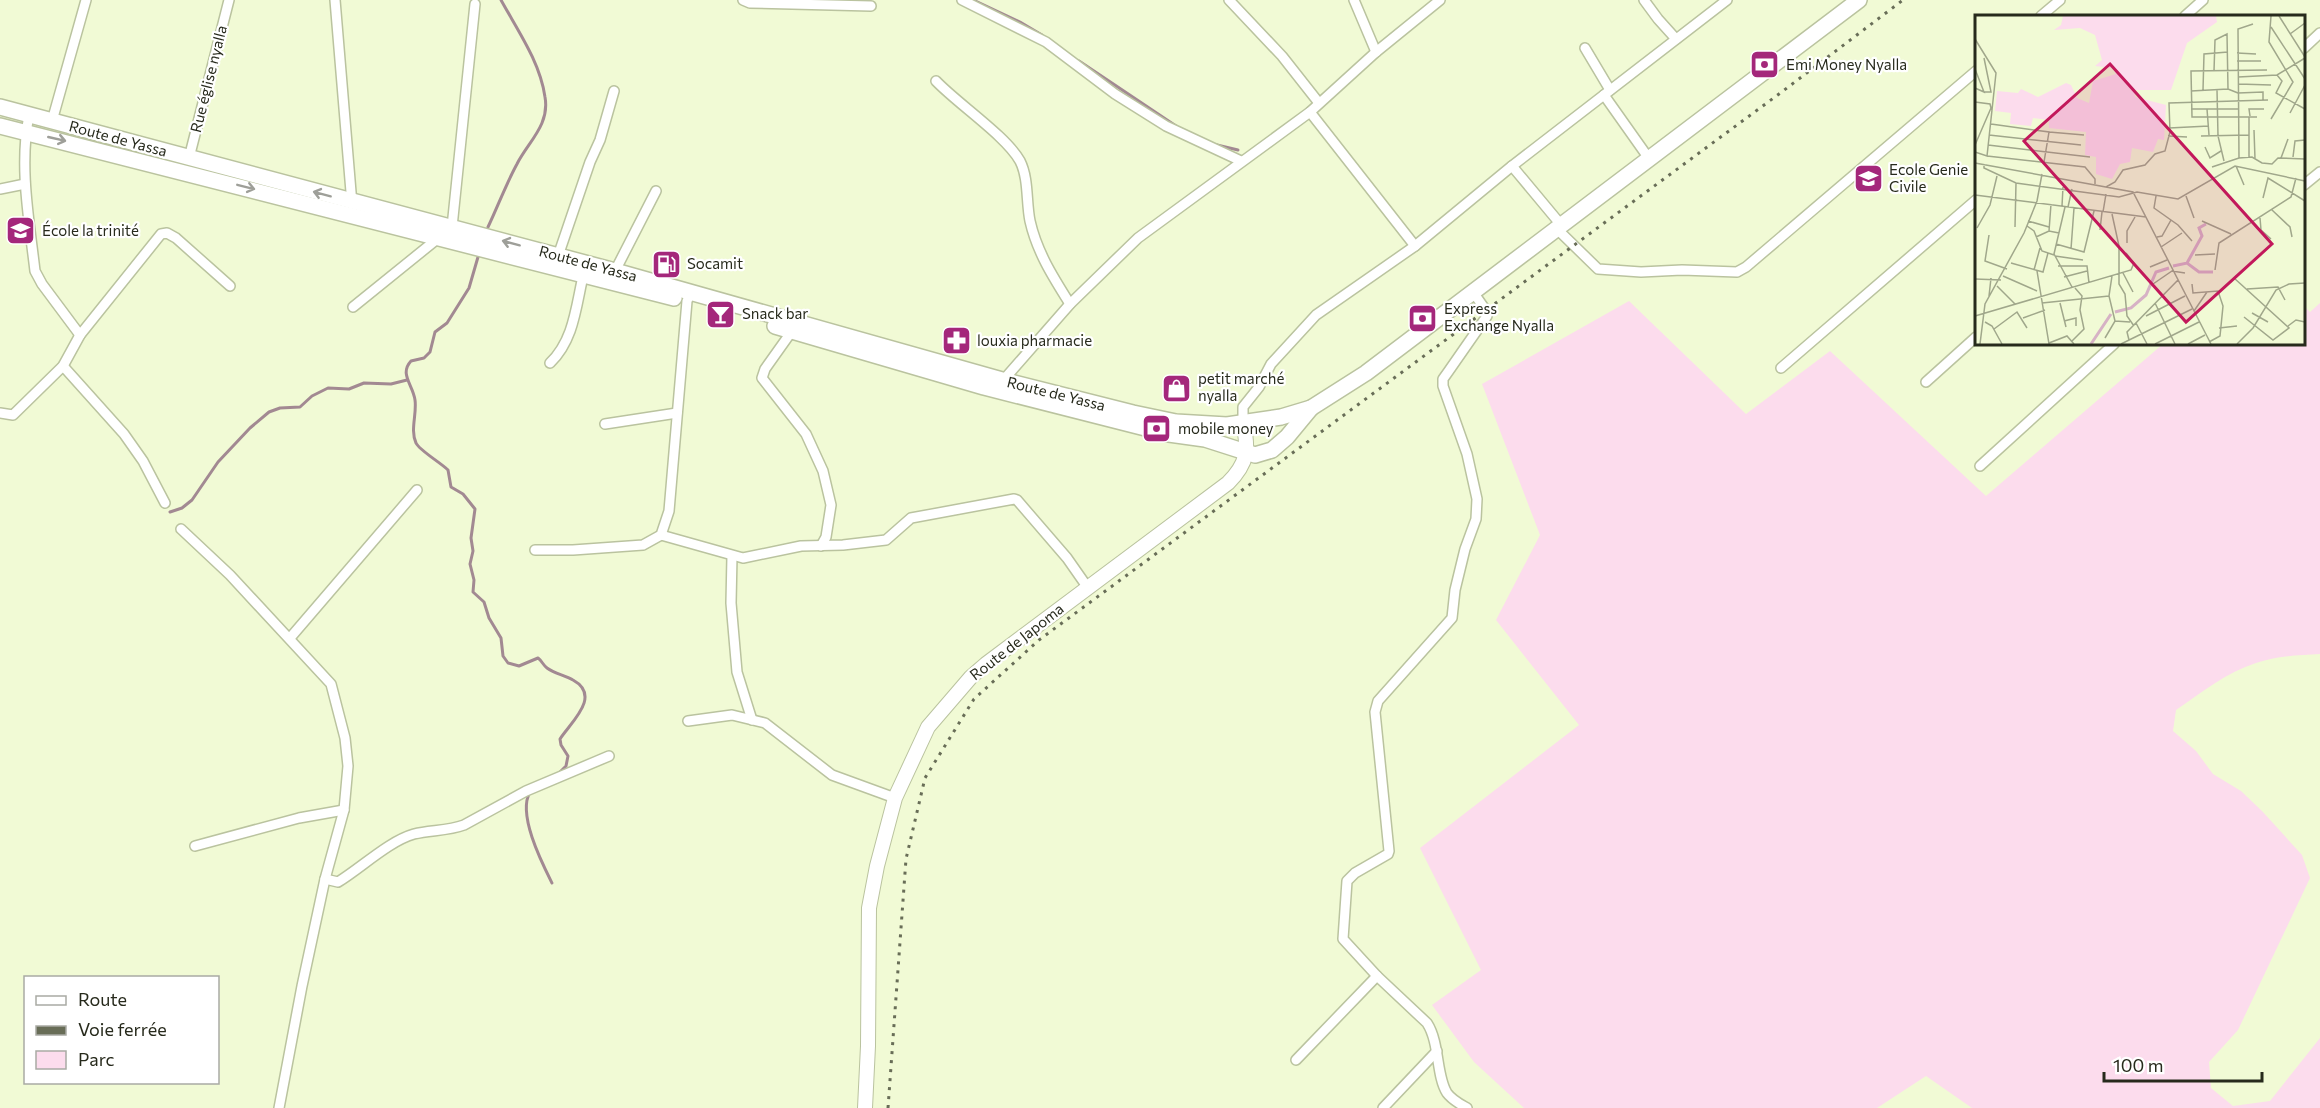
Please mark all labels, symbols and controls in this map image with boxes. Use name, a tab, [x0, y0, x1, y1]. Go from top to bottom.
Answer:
inset map	[1975, 15, 2305, 345]
street label: Rue église nyalla	[186, 23, 230, 134]
bank icon: Emi Money Nyalla	[1749, 49, 1781, 81]
place label: Emi Money Nyalla	[1786, 55, 1907, 73]
street label: Route de Yassa	[67, 116, 169, 160]
one-way arrow	[47, 134, 66, 145]
place label: Ecole Genie Civile	[1889, 160, 1968, 195]
school or university icon: Ecole Genie Civile	[1852, 163, 1884, 195]
one-way arrow	[236, 182, 255, 194]
one-way arrow	[313, 188, 332, 199]
school or university icon: École la trinité	[5, 215, 37, 247]
place label: École la trinité	[42, 220, 139, 239]
one-way arrow	[502, 237, 521, 248]
street label: Route de Yassa	[537, 241, 639, 285]
fuel station icon: Socamit	[650, 248, 682, 280]
place label: Socamit	[687, 254, 743, 272]
bar icon: Snack bar	[705, 298, 737, 330]
place label: Express Exchange Nyalla	[1444, 299, 1554, 334]
bank icon: Express Exchange Nyalla	[1407, 302, 1439, 334]
place label: Snack bar	[742, 304, 808, 322]
pharmacy icon: louxia pharmacie	[940, 325, 972, 357]
place label: louxia pharmacie	[977, 331, 1092, 349]
place label: petit marché nyalla	[1198, 369, 1284, 404]
street label: Route de Yassa	[1005, 372, 1107, 414]
shop icon: petit marché nyalla	[1161, 372, 1193, 404]
bank icon: mobile money	[1141, 413, 1173, 445]
place label: mobile money	[1178, 419, 1274, 437]
street label: Route de Japoma	[966, 599, 1067, 683]
legend	[24, 976, 219, 1084]
text: Route	[78, 988, 127, 1010]
text: Voie ferrée	[78, 1018, 167, 1040]
scale bar	[2104, 1045, 2262, 1083]
text: Parc	[78, 1048, 115, 1070]
text: 100 m	[2113, 1054, 2163, 1076]

